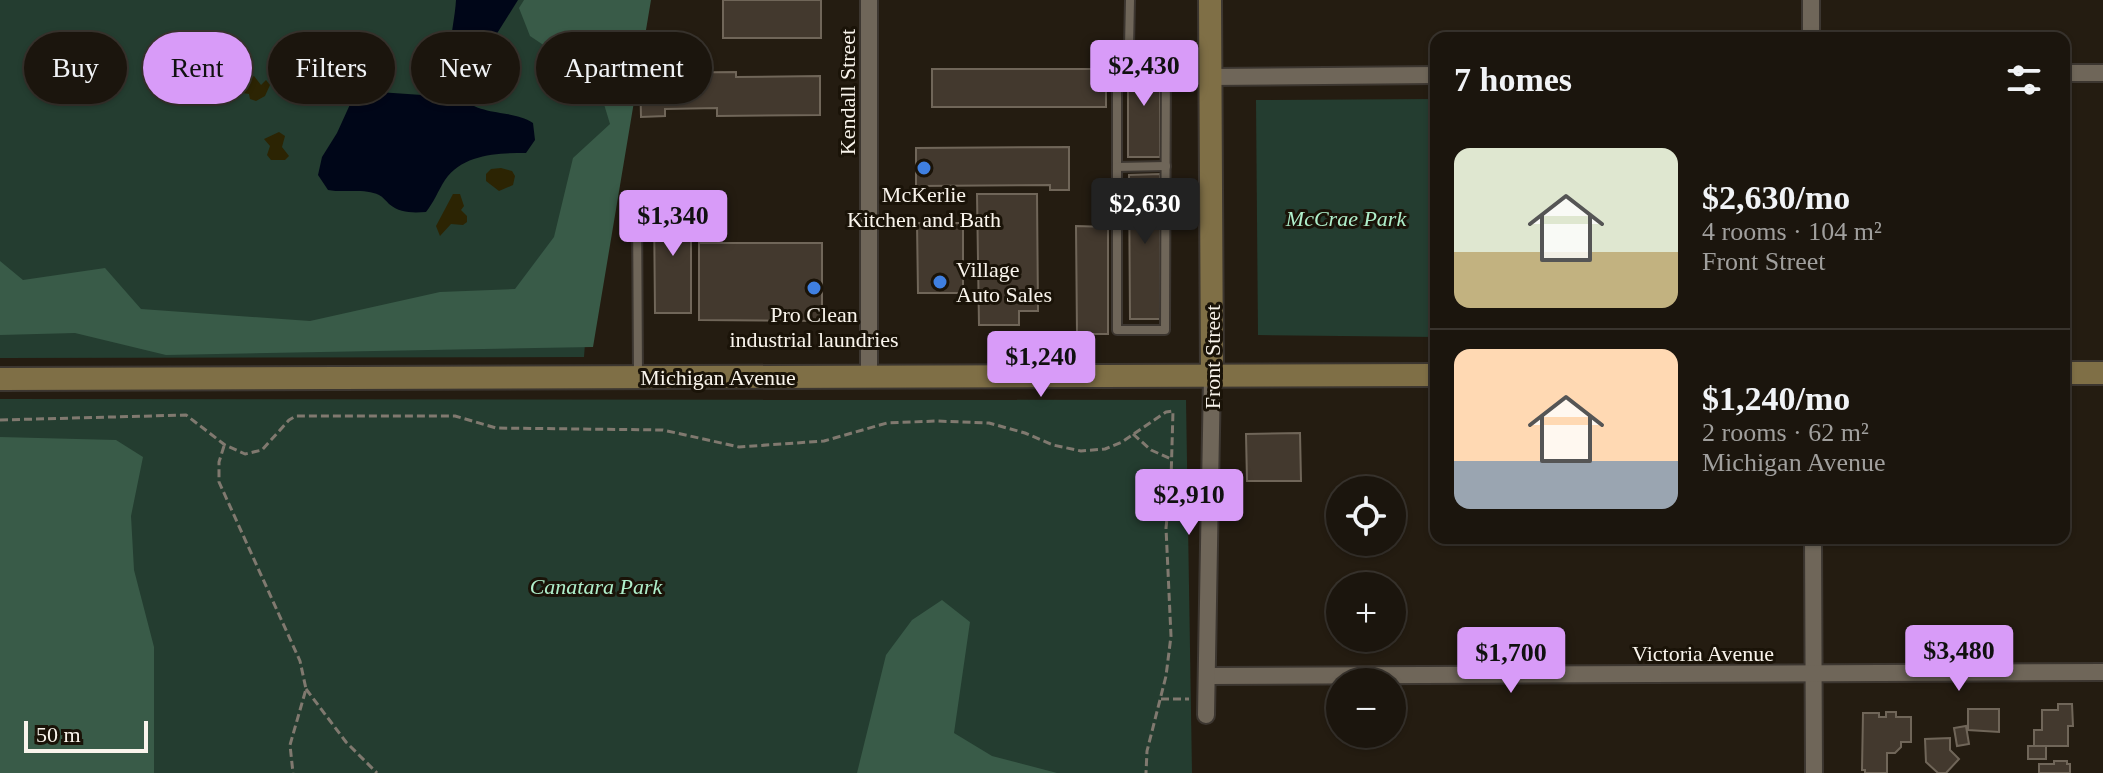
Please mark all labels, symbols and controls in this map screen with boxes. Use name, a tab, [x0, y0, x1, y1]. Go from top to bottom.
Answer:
street label: Kendall Street	[835, 29, 860, 155]
chip: Buy	[24, 32, 127, 104]
chip: Rent	[143, 32, 252, 104]
chip: Filters	[268, 32, 395, 104]
chip: New	[411, 32, 520, 104]
chip: Apartment	[536, 32, 712, 104]
pin: $2,430	[1079, 40, 1209, 108]
text: $2,430	[1108, 51, 1180, 80]
icon: filters	[2002, 58, 2046, 102]
text: 7 homes	[1454, 61, 1572, 98]
marker: McKerlie Kitchen and Bath	[915, 159, 933, 177]
pin: $2,630	[1080, 178, 1210, 246]
text: $2,630/mo	[1702, 179, 1850, 216]
icon: home	[1518, 180, 1614, 276]
place label: McKerlie Kitchen and Bath	[847, 182, 1001, 232]
text: $2,630	[1109, 189, 1181, 218]
pin: $1,340	[608, 190, 738, 258]
text: $1,340	[637, 201, 709, 230]
park label: McCrae Park	[1285, 206, 1407, 231]
text: 4 rooms · 104 m²	[1702, 217, 1882, 246]
text: Front Street	[1702, 247, 1826, 276]
place label: Village Auto Sales	[956, 257, 1052, 307]
marker: Village Auto Sales	[931, 273, 949, 291]
marker: Pro Clean industrial laundries	[805, 279, 823, 297]
place label: Pro Clean industrial laundries	[729, 302, 899, 352]
street label: Front Street	[1200, 305, 1225, 409]
pin: $1,240	[976, 331, 1106, 399]
text: $1,240	[1005, 342, 1077, 371]
street label: Michigan Avenue	[640, 365, 796, 390]
text: $1,240/mo	[1702, 380, 1850, 417]
icon: home	[1518, 381, 1614, 477]
text: 2 rooms · 62 m²	[1702, 418, 1869, 447]
text: Michigan Avenue	[1702, 448, 1886, 477]
pin: $2,910	[1124, 469, 1254, 537]
map controls	[1326, 476, 1406, 748]
button: locate	[1326, 476, 1406, 556]
text: $2,910	[1153, 480, 1225, 509]
button: +	[1326, 572, 1406, 652]
park label: Canatara Park	[530, 574, 664, 599]
pin: $3,480	[1894, 625, 2024, 693]
pin: $1,700	[1446, 627, 1576, 695]
text: $3,480	[1923, 636, 1995, 665]
text: $1,700	[1475, 638, 1547, 667]
street label: Victoria Avenue	[1632, 641, 1774, 666]
button: −	[1326, 668, 1406, 748]
scale bar	[24, 717, 148, 753]
text: 50 m	[36, 722, 81, 747]

